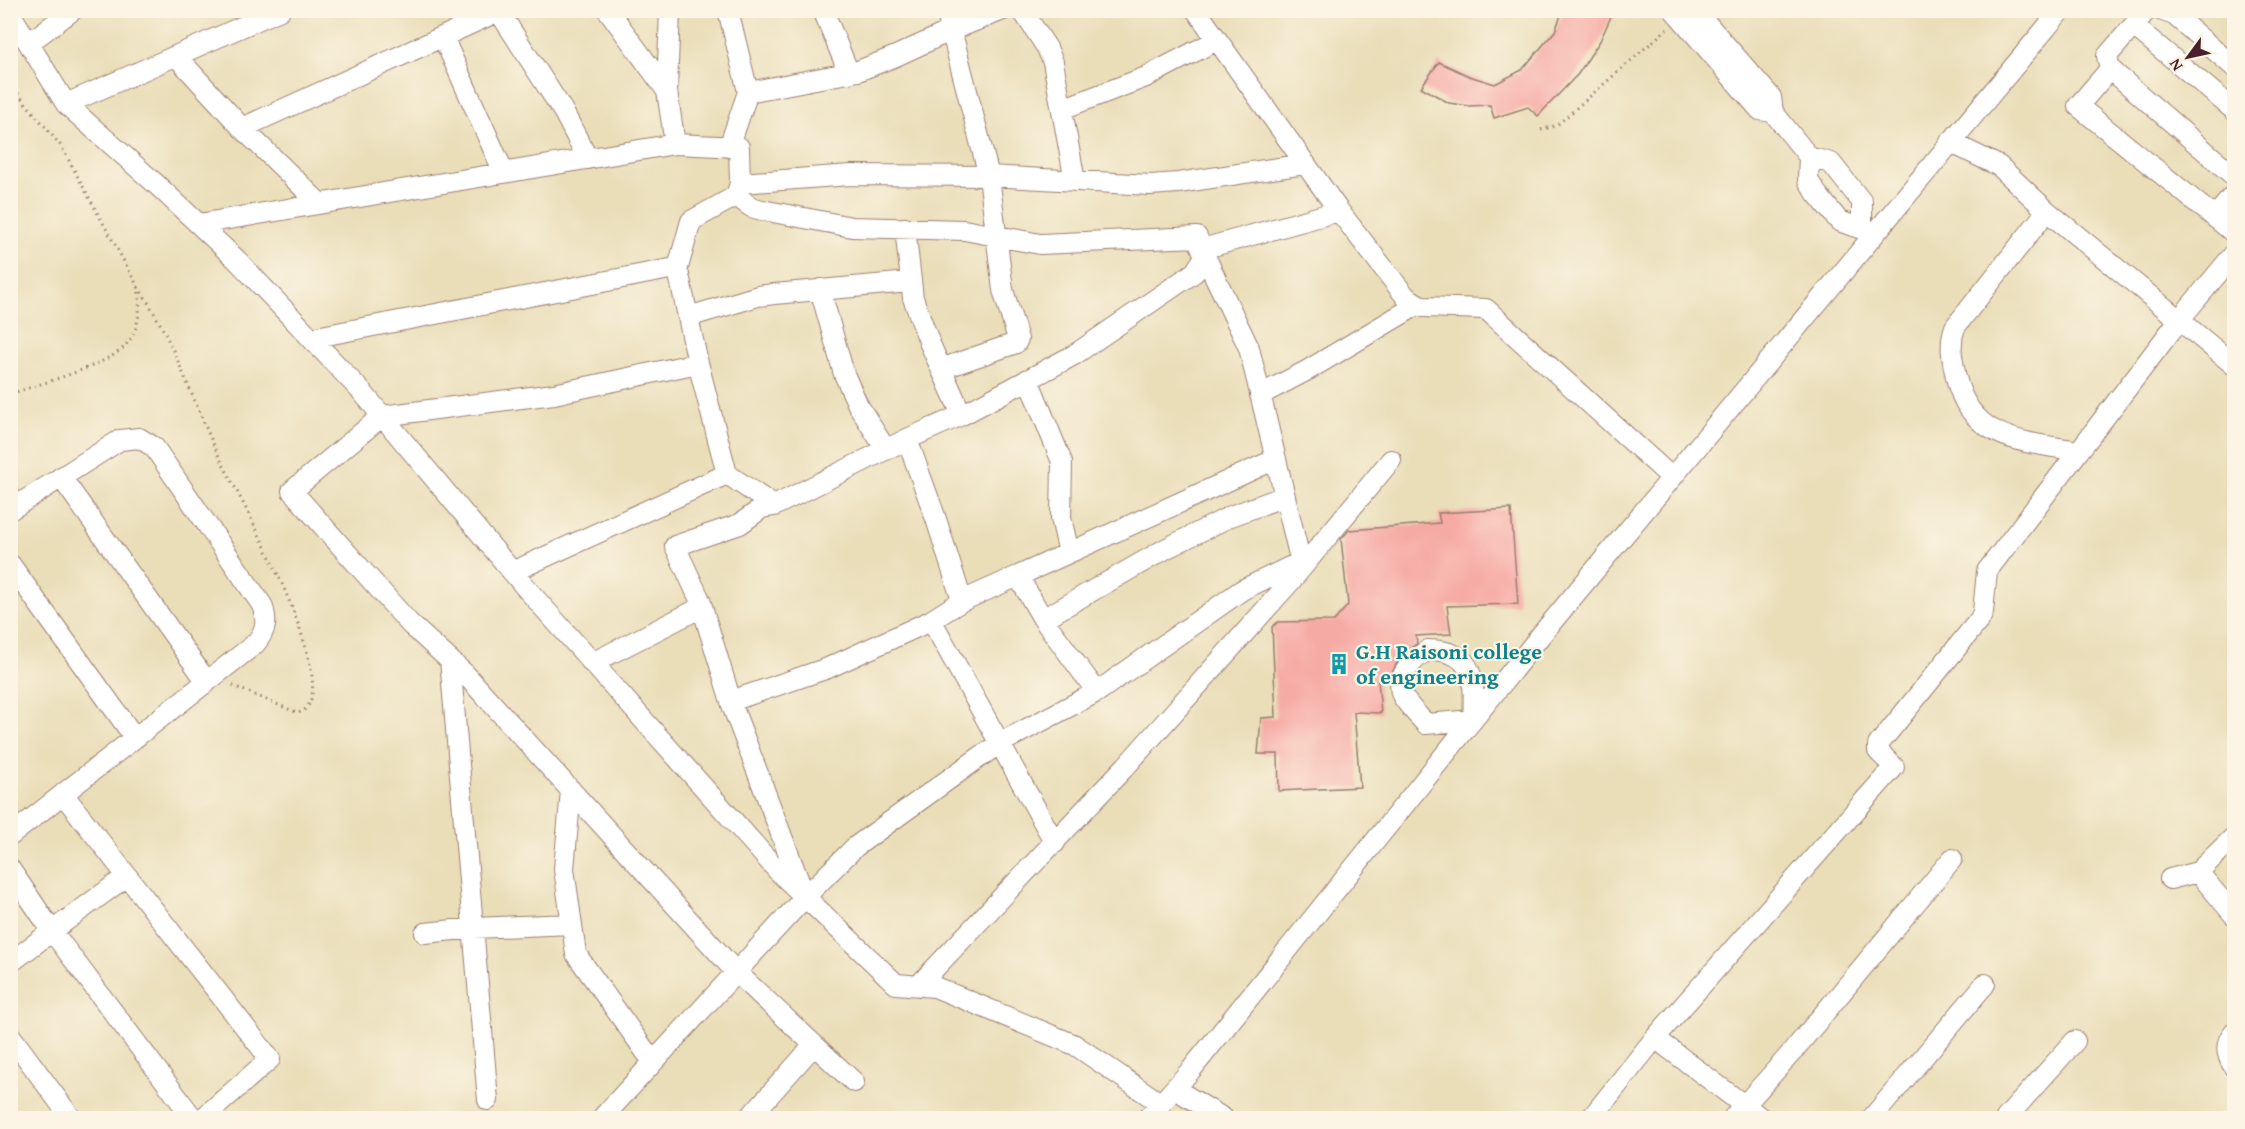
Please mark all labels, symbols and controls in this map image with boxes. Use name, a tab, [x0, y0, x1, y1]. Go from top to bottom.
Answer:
north arrow	[2158, 27, 2218, 87]
text: N	[2162, 54, 2188, 76]
place label: G.H Raisoni college of engineering	[1356, 635, 1542, 692]
building icon: G.H Raisoni college of engineering	[1327, 652, 1351, 676]

